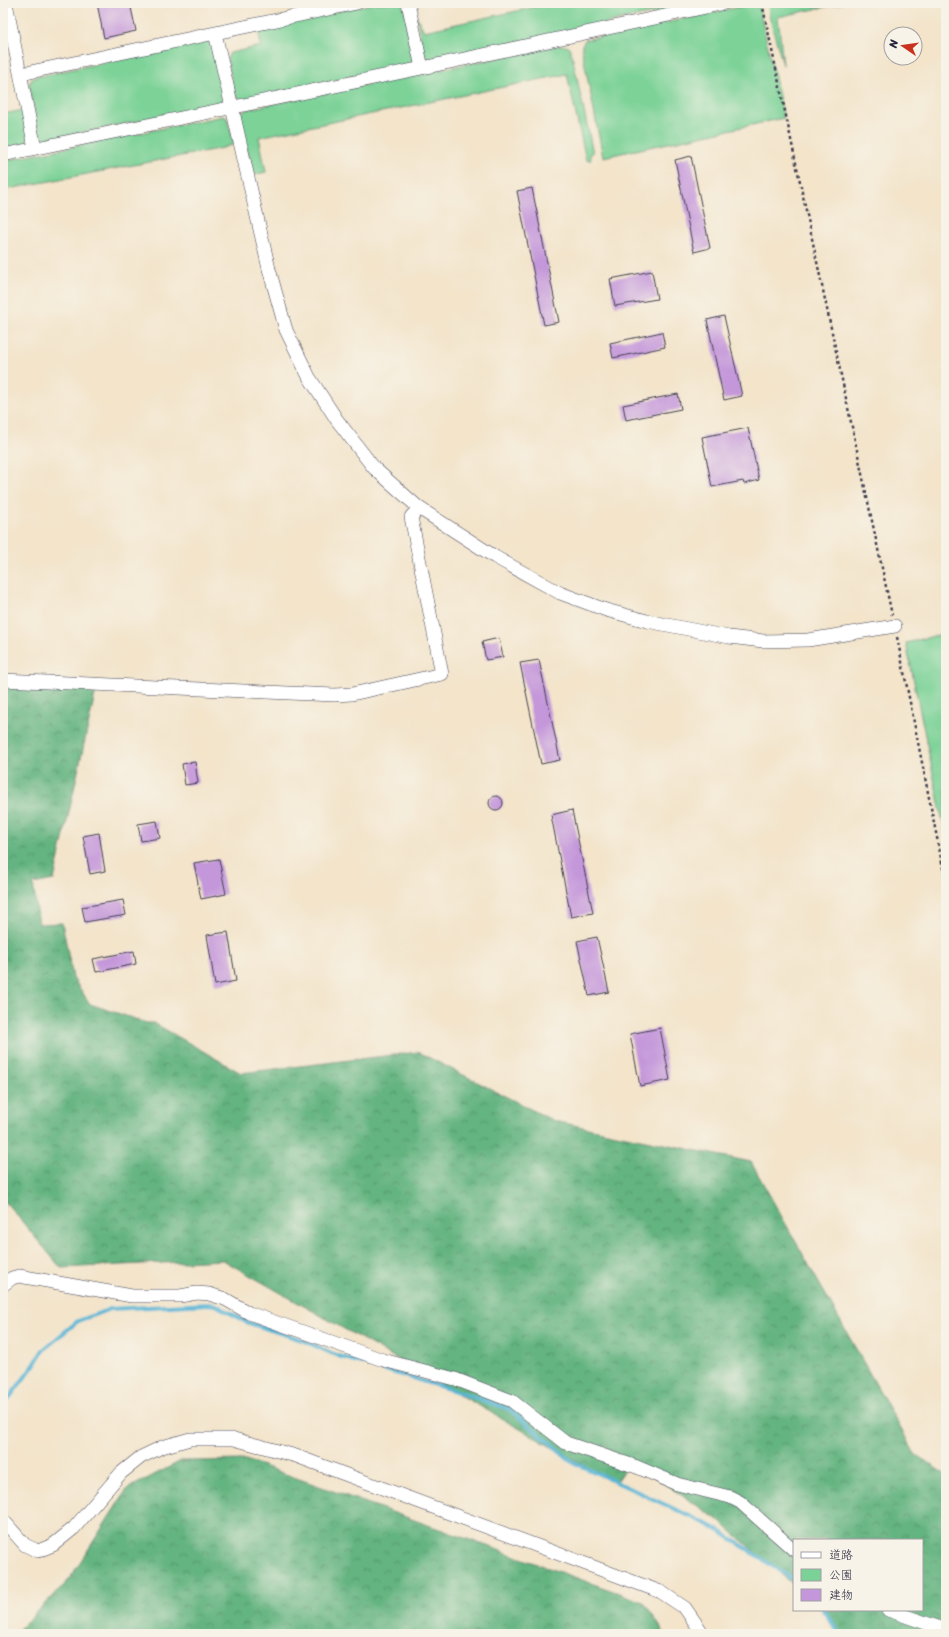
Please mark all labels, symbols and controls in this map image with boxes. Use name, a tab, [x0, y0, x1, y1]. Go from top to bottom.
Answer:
north arrow	[883, 26, 923, 66]
text: N	[883, 38, 904, 51]
legend	[793, 1539, 923, 1611]
text: 道路	[829, 1544, 853, 1566]
text: 公園	[829, 1564, 853, 1586]
text: 建物	[829, 1584, 853, 1606]

